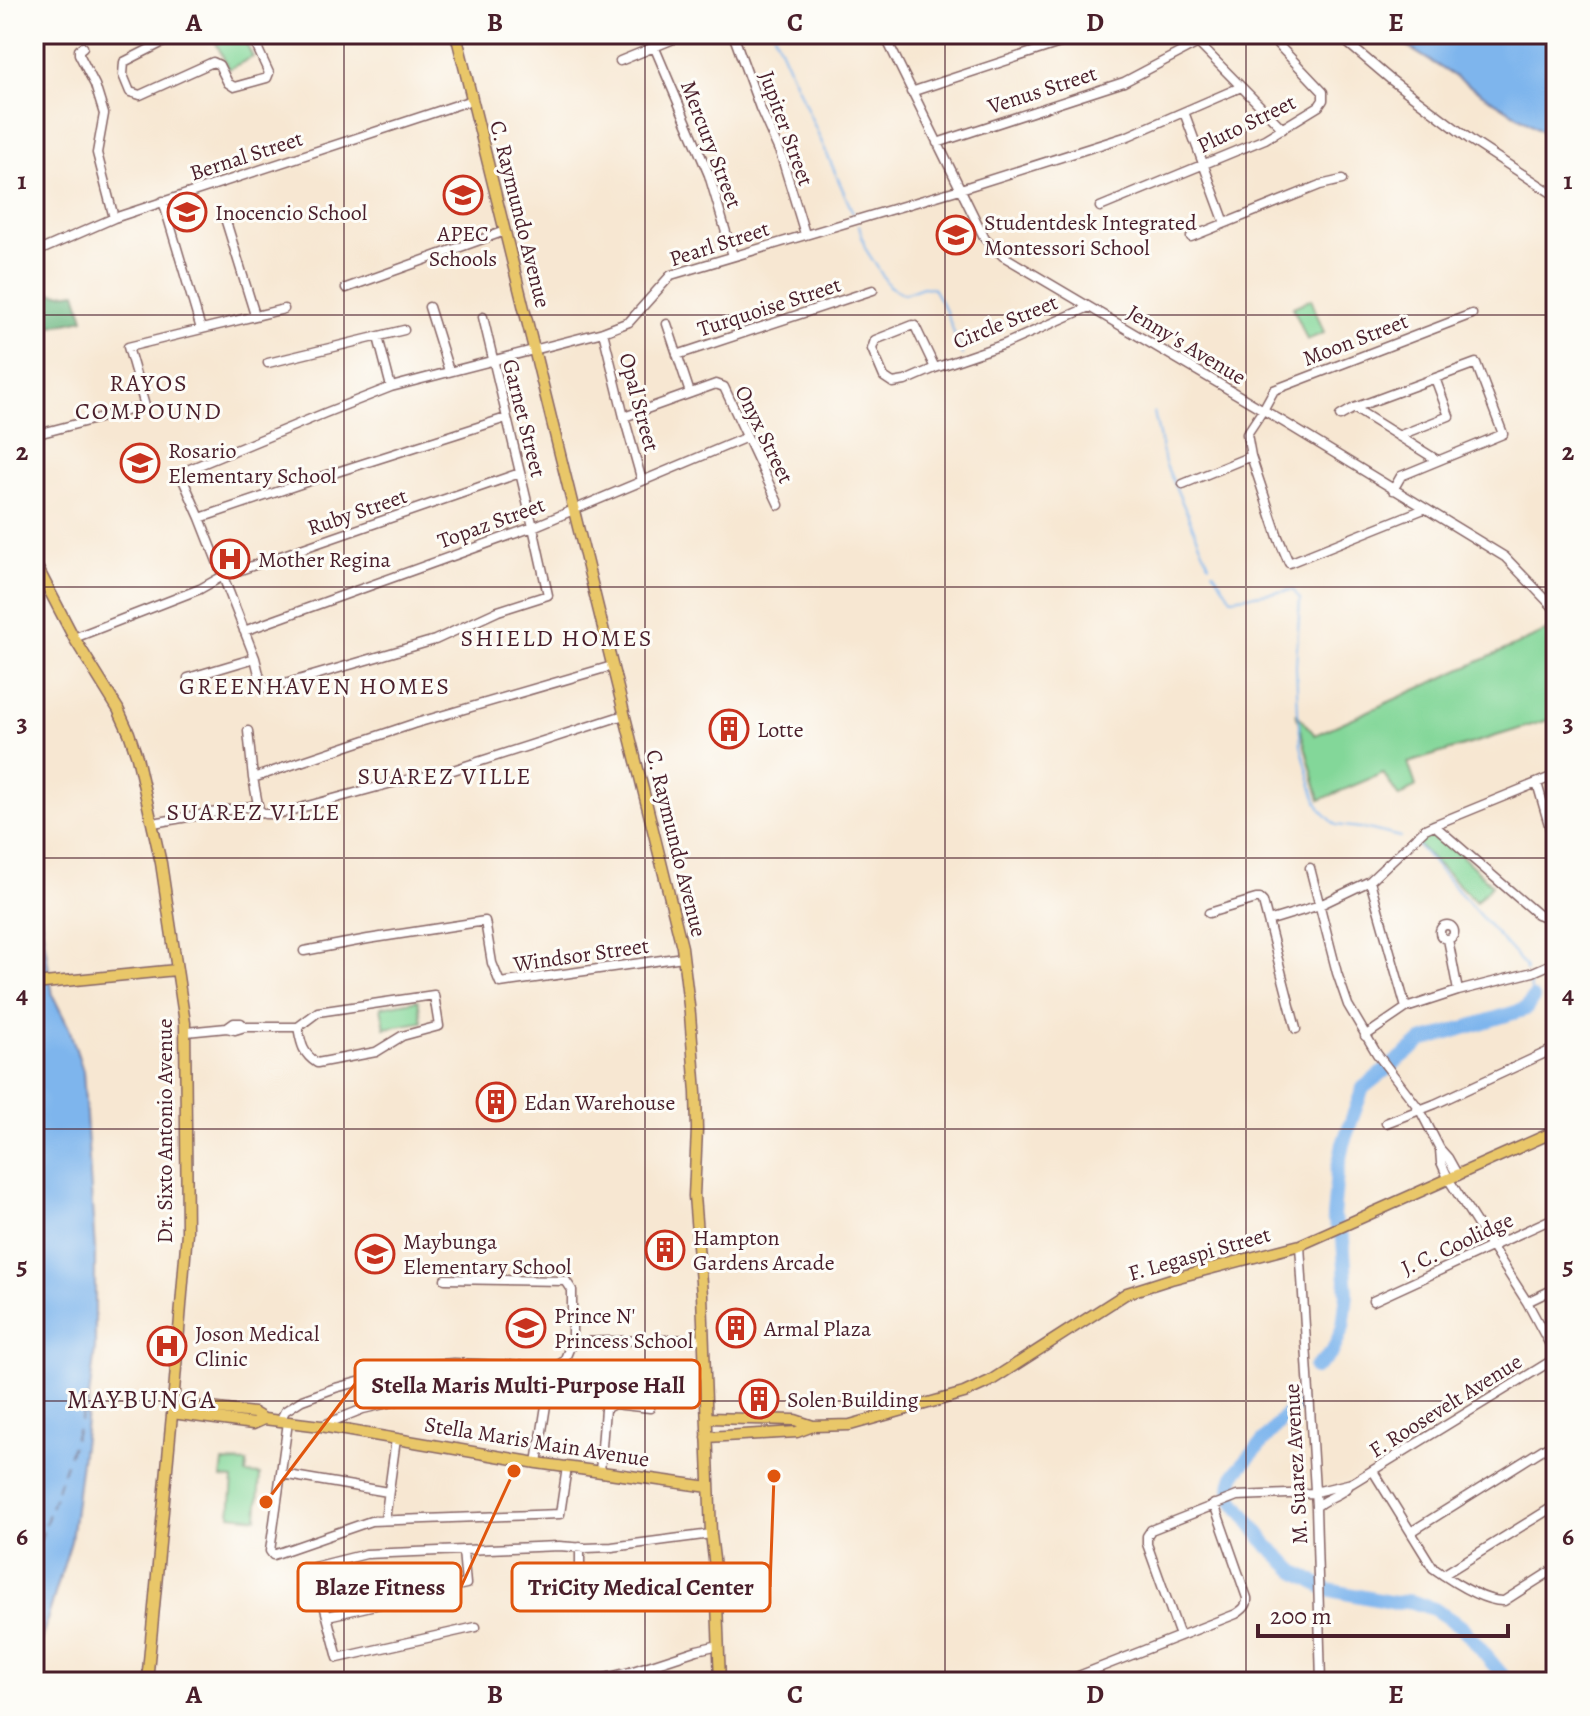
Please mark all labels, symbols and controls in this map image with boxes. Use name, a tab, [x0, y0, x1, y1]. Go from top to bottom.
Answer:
text: A	[185, 5, 203, 40]
text: B	[487, 5, 503, 40]
text: C	[787, 5, 803, 40]
text: D	[1086, 5, 1104, 40]
text: E	[1388, 5, 1404, 40]
street label: Venus Street	[983, 58, 1101, 122]
street label: Jupiter Street	[751, 67, 821, 190]
street label: Mercury Street	[673, 76, 749, 213]
street label: Pluto Street	[1192, 87, 1301, 161]
street label: C. Raymundo Avenue	[482, 117, 558, 311]
street label: Bernal Street	[186, 124, 307, 188]
text: 1	[17, 163, 27, 198]
text: 1	[1563, 163, 1573, 198]
school or university icon: APEC Schools	[442, 174, 484, 216]
school or university icon: Inocencio School	[166, 191, 208, 233]
place label: Inocencio School	[215, 198, 367, 228]
place label: Studentdesk Integrated Montessori School	[984, 208, 1197, 263]
street label: Pearl Street	[665, 214, 773, 274]
school or university icon: Studentdesk Integrated Montessori School	[935, 214, 977, 256]
place label: APEC Schools	[429, 219, 497, 274]
street label: Turquoise Street	[694, 270, 845, 344]
street label: Circle Street	[948, 287, 1062, 357]
street label: Jenny's Avenue	[1122, 298, 1251, 392]
street label: Moon Street	[1298, 306, 1412, 374]
street label: Opal Street	[611, 350, 667, 455]
street label: Garnet Street	[495, 356, 553, 480]
district label: RAYOS COMPOUND	[75, 367, 223, 427]
street label: Onyx Street	[727, 380, 801, 488]
text: 2	[16, 434, 29, 469]
text: 2	[1562, 434, 1575, 469]
place label: Rosario Elementary School	[168, 436, 336, 491]
school or university icon: Rosario Elementary School	[119, 442, 161, 484]
street label: Ruby Street	[303, 481, 411, 543]
street label: Topaz Street	[434, 490, 549, 556]
hospital icon: Mother Regina	[209, 538, 251, 580]
place label: Mother Regina	[258, 545, 391, 575]
district label: SHIELD HOMES	[461, 622, 653, 654]
district label: GREENHAVEN HOMES	[179, 670, 451, 702]
text: 3	[16, 705, 28, 740]
text: 3	[1562, 705, 1574, 740]
building icon: Lotte	[708, 708, 750, 750]
place label: Lotte	[757, 715, 804, 745]
street label: C. Raymundo Avenue	[638, 746, 714, 940]
district label: SUAREZ VILLE	[358, 760, 532, 792]
district label: SUAREZ VILLE	[167, 796, 341, 828]
street label: Windsor Street	[511, 931, 651, 979]
text: 4	[16, 977, 28, 1012]
text: 4	[1562, 977, 1574, 1012]
street label: Dr. Sixto Antonio Avenue	[150, 1018, 180, 1244]
building icon: Edan Warehouse	[475, 1081, 517, 1123]
place label: Edan Warehouse	[524, 1088, 675, 1118]
street label: J. C. Coolidge	[1397, 1205, 1518, 1283]
street label: F. Legaspi Street	[1125, 1219, 1274, 1289]
place label: Hampton Gardens Arcade	[693, 1223, 834, 1278]
place label: Maybunga Elementary School	[403, 1227, 571, 1282]
building icon: Hampton Gardens Arcade	[644, 1229, 686, 1271]
school or university icon: Maybunga Elementary School	[354, 1233, 396, 1275]
text: 5	[16, 1248, 28, 1283]
text: 5	[1562, 1248, 1574, 1283]
place label: Prince N' Princess School	[554, 1301, 693, 1356]
school or university icon: Prince N' Princess School	[505, 1307, 547, 1349]
building icon: Armal Plaza	[715, 1307, 757, 1349]
place label: Armal Plaza	[763, 1314, 872, 1344]
place label: Joson Medical Clinic	[195, 1319, 319, 1374]
hospital icon: Joson Medical Clinic	[146, 1325, 188, 1367]
street label: F. Roosevelt Avenue	[1363, 1347, 1528, 1465]
callout: Stella Maris Multi-Purpose Hall	[355, 1360, 700, 1408]
text: Stella Maris Multi-Purpose Hall	[371, 1369, 685, 1401]
building icon: Solen Building	[738, 1378, 780, 1420]
district label: MAYBUNGA	[67, 1382, 217, 1417]
street label: M. Suarez Avenue	[1277, 1383, 1315, 1545]
place label: Solen Building	[787, 1385, 919, 1415]
street label: Stella Maris Main Avenue	[422, 1409, 652, 1475]
text: 6	[16, 1519, 28, 1554]
text: 6	[1562, 1519, 1574, 1554]
callout: Blaze Fitness	[298, 1563, 461, 1611]
callout: TriCity Medical Center	[512, 1563, 770, 1611]
text: Blaze Fitness	[315, 1571, 445, 1603]
text: TriCity Medical Center	[528, 1571, 754, 1603]
scale bar	[1258, 1588, 1508, 1638]
text: 200 m	[1270, 1600, 1332, 1632]
text: A	[185, 1677, 203, 1712]
text: B	[487, 1677, 503, 1712]
text: C	[787, 1677, 803, 1712]
text: D	[1086, 1677, 1104, 1712]
text: E	[1388, 1677, 1404, 1712]

